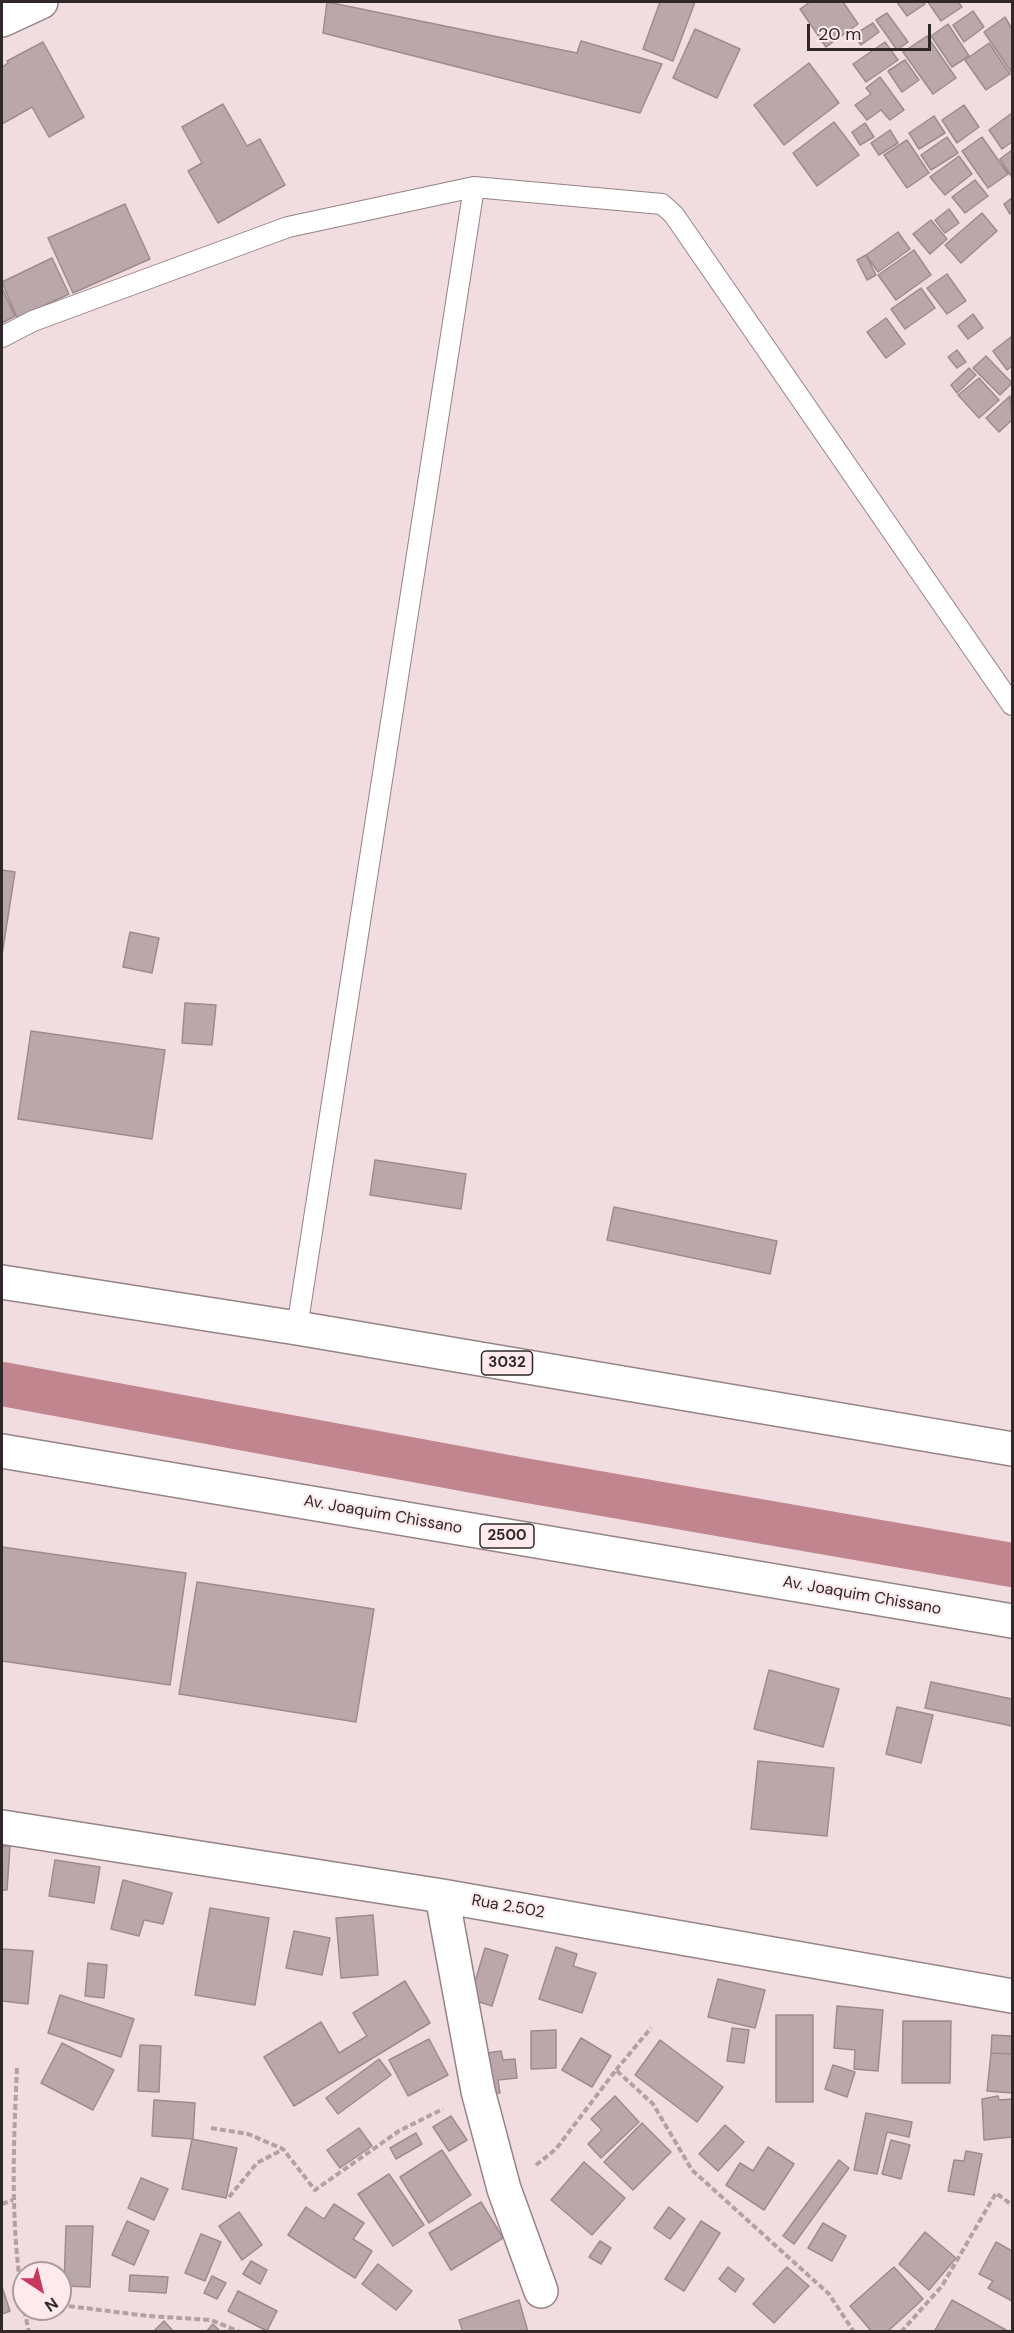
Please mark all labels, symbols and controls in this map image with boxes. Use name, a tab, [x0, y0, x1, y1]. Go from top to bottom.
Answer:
scale bar	[810, 12, 934, 50]
text: 20 m	[818, 22, 861, 46]
road number: 3032	[482, 1351, 532, 1375]
street label: Av. Joaquim Chissano	[302, 1492, 464, 1538]
road number: 2500	[480, 1524, 534, 1548]
street label: Av. Joaquim Chissano	[781, 1573, 943, 1619]
street label: Rua 2.502	[470, 1891, 546, 1923]
north arrow	[12, 2261, 72, 2321]
text: N	[41, 2293, 62, 2316]

